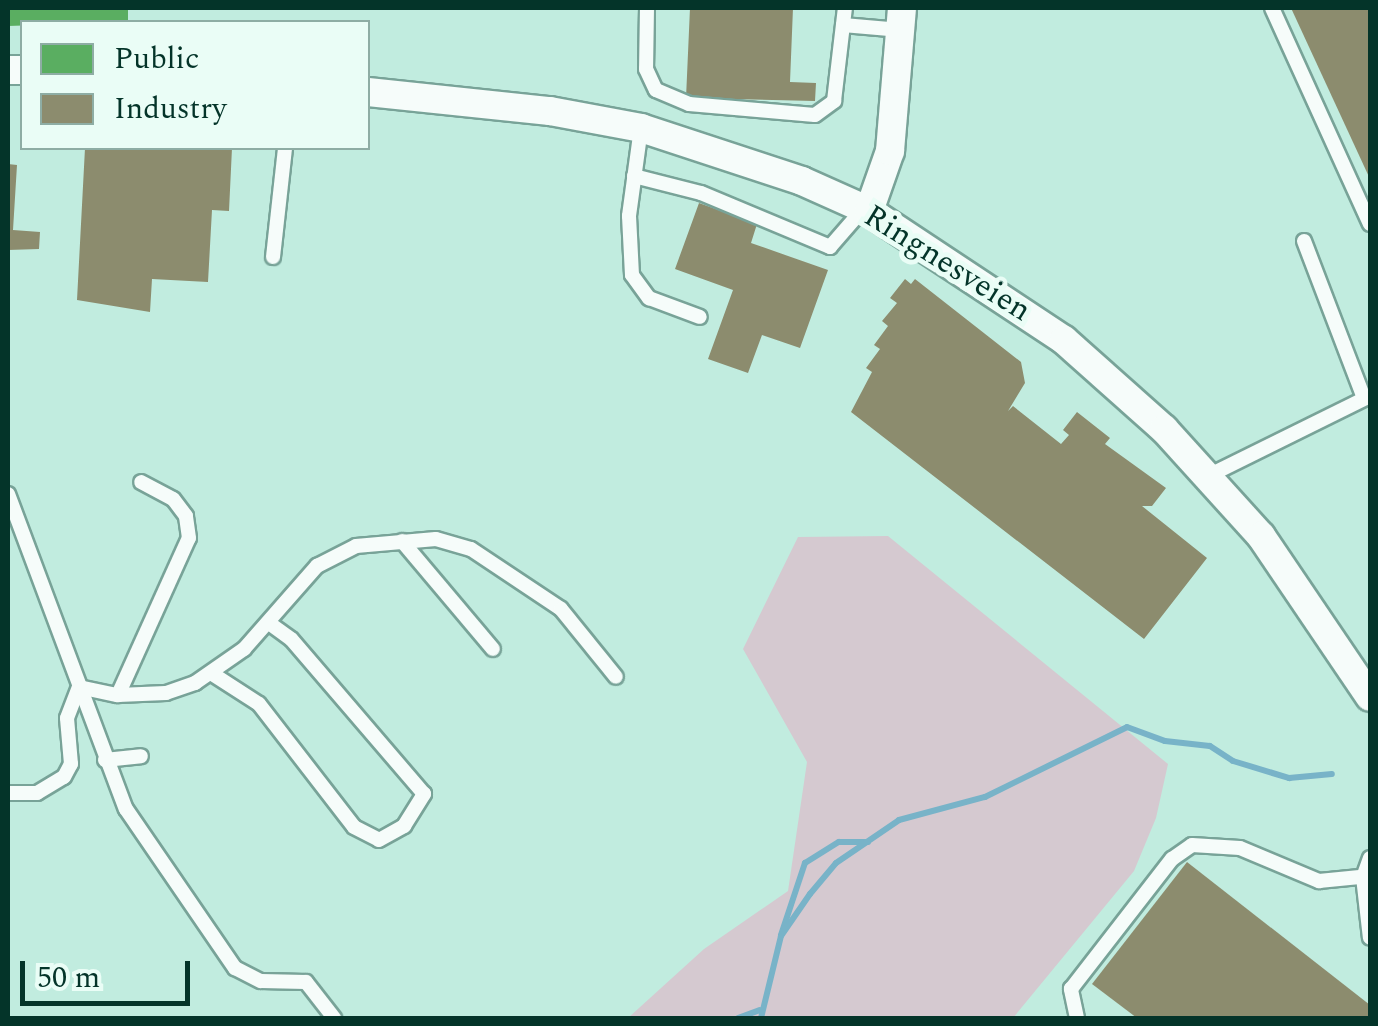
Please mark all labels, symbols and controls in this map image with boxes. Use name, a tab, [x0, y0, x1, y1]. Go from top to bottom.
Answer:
legend	[20, 20, 370, 150]
text: Public	[114, 36, 199, 82]
text: Industry	[114, 86, 227, 132]
street label: Ringnesveien	[856, 197, 1038, 331]
scale bar	[25, 941, 195, 1003]
text: 50 m	[37, 955, 100, 1001]

